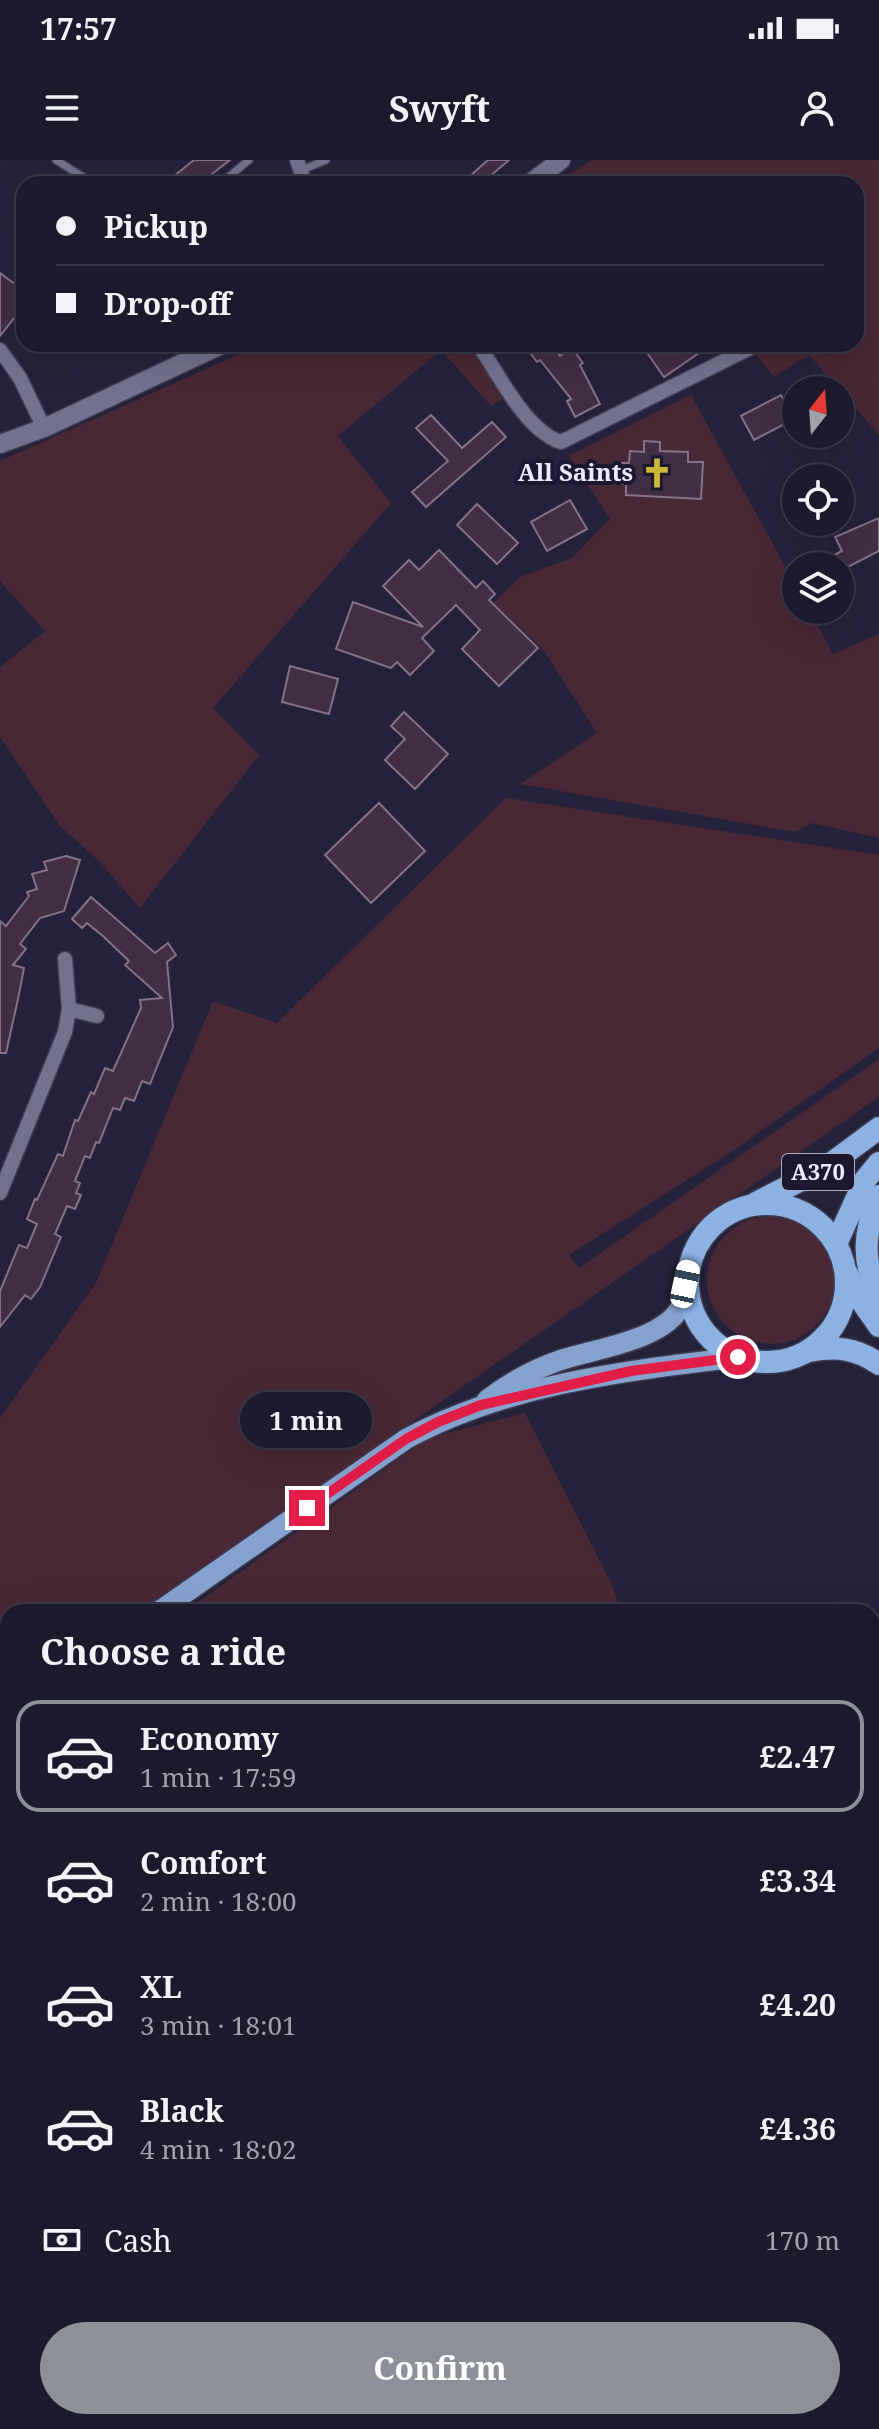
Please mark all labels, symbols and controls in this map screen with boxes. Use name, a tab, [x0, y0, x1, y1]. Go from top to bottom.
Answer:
text: 17:57	[40, 8, 117, 49]
text: Swyft	[389, 84, 490, 133]
icon: menu	[40, 86, 84, 130]
icon: person	[795, 86, 839, 130]
text: Pickup	[104, 206, 208, 247]
text: Drop-off	[104, 283, 231, 324]
north arrow	[782, 376, 854, 448]
map controls	[782, 376, 854, 624]
place label: All Saints	[518, 455, 633, 488]
church icon: All Saints	[640, 456, 674, 490]
button: locate	[782, 464, 854, 536]
button: layers	[782, 552, 854, 624]
road number: A370	[782, 1154, 854, 1190]
car	[668, 1258, 702, 1310]
route start	[720, 1339, 756, 1375]
callout: 1 min	[241, 1392, 373, 1448]
text: 1 min	[269, 1402, 343, 1438]
route end	[289, 1490, 325, 1526]
text: Choose a ride	[40, 1627, 286, 1676]
text: Economy	[140, 1718, 279, 1759]
icon: car	[44, 1720, 116, 1792]
text: £2.47	[760, 1736, 836, 1777]
text: 1 min · 17:59	[140, 1759, 297, 1795]
text: Comfort	[140, 1842, 267, 1883]
icon: car	[44, 1844, 116, 1916]
text: £3.34	[760, 1860, 836, 1901]
text: 2 min · 18:00	[140, 1883, 297, 1919]
text: XL	[140, 1966, 182, 2007]
icon: car	[44, 1968, 116, 2040]
text: £4.20	[760, 1984, 836, 2025]
text: 3 min · 18:01	[140, 2007, 297, 2043]
text: Black	[140, 2090, 224, 2131]
icon: car	[44, 2092, 116, 2164]
text: £4.36	[760, 2108, 836, 2149]
text: 4 min · 18:02	[140, 2131, 297, 2167]
icon: cash	[40, 2218, 84, 2262]
text: Cash	[104, 2220, 172, 2261]
text: 170 m	[765, 2222, 840, 2258]
button: Confirm	[40, 2322, 840, 2414]

